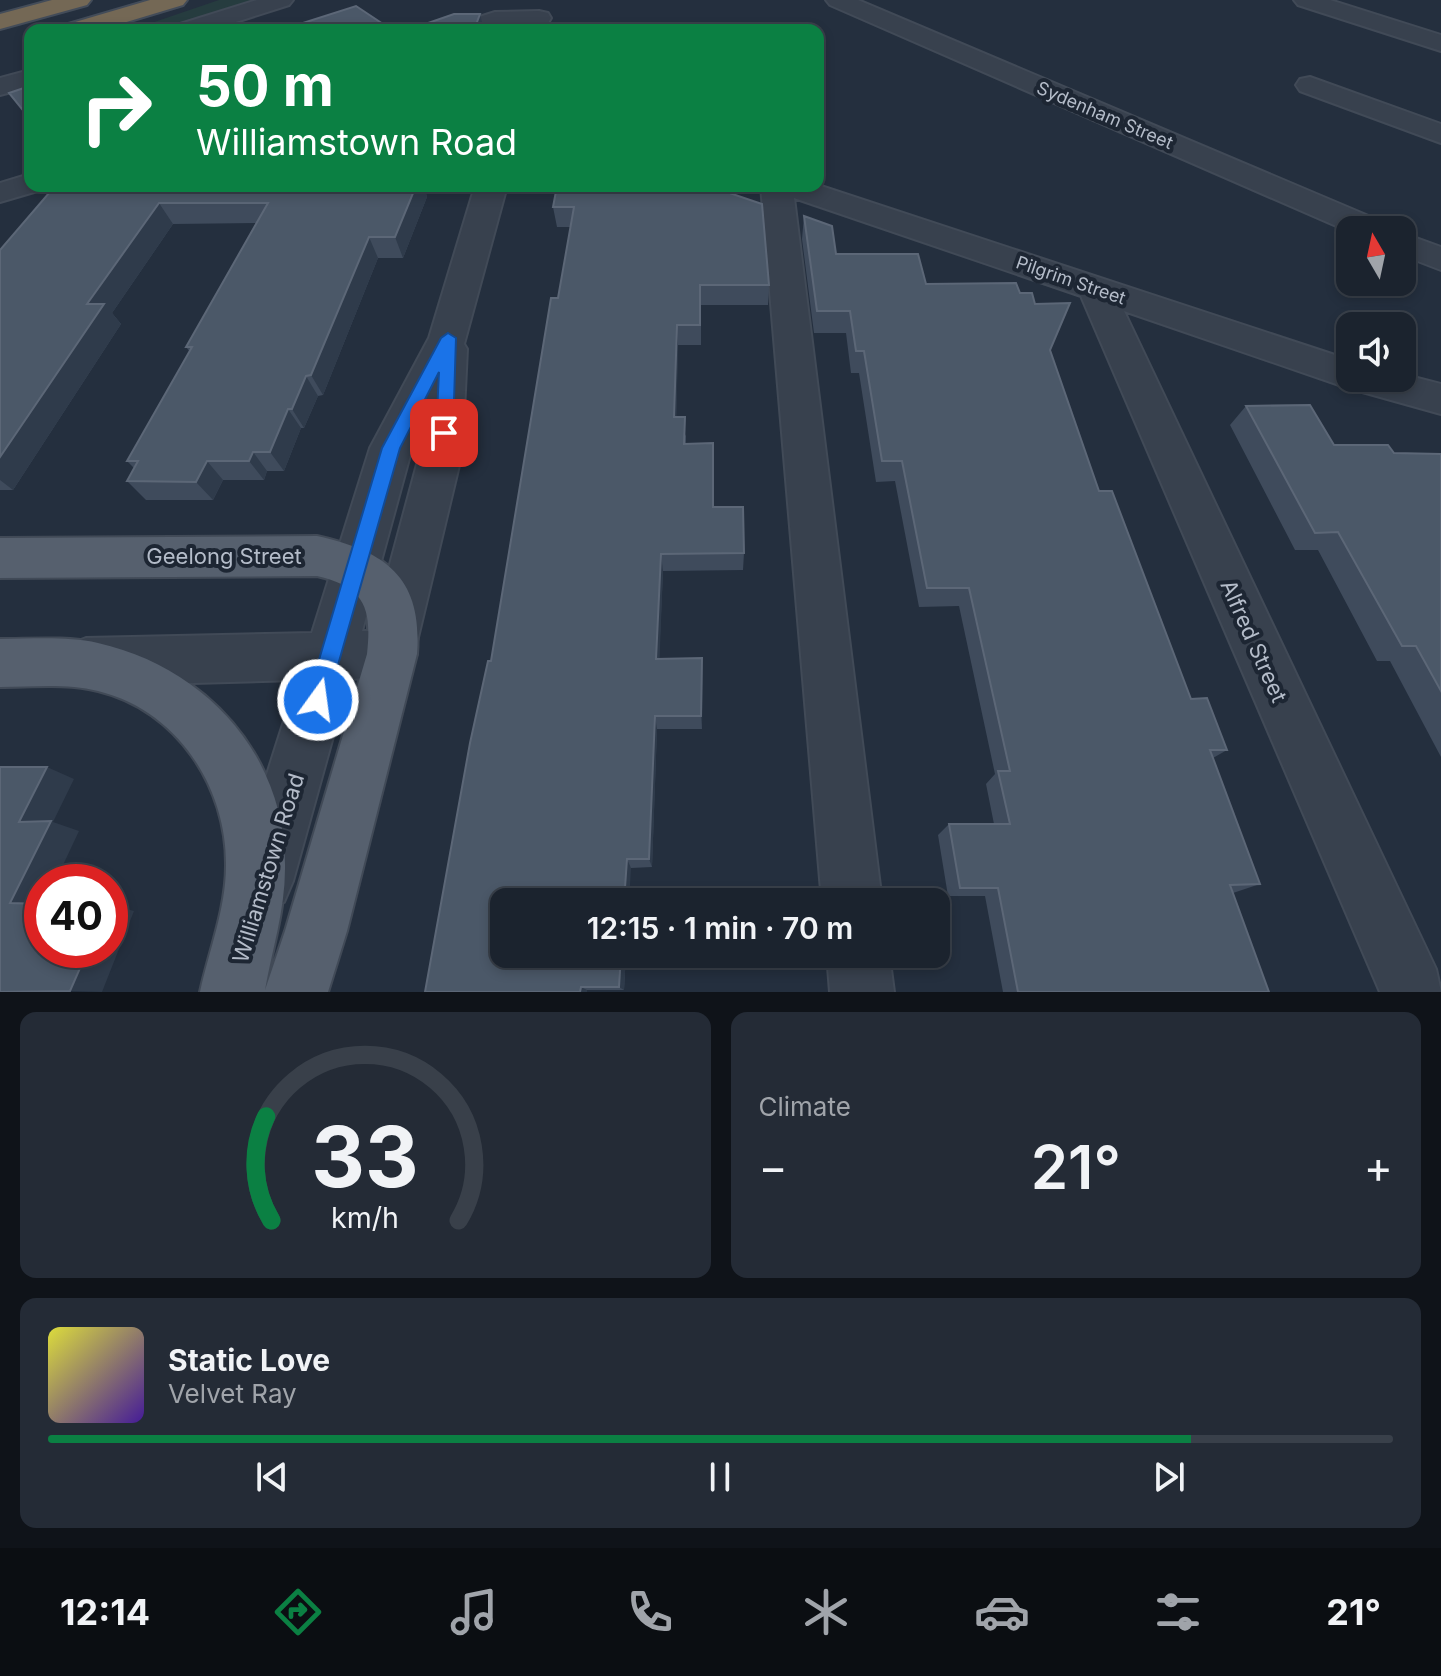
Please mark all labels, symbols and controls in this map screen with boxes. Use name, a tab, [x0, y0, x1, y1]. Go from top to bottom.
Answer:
text: 50 m	[196, 52, 334, 120]
icon: right	[64, 56, 168, 160]
street label: Sydenham Street	[1034, 77, 1176, 153]
text: Williamstown Road	[196, 120, 517, 164]
north arrow	[1336, 216, 1416, 296]
map controls	[1336, 216, 1416, 392]
street label: Pilgrim Street	[1014, 251, 1129, 309]
button: sound	[1336, 312, 1416, 392]
pin	[410, 399, 478, 467]
icon: arrive	[422, 411, 466, 455]
street label: Geelong Street	[146, 543, 302, 569]
street label: Alfred Street	[1215, 576, 1293, 706]
position arrow	[276, 658, 360, 742]
street label: Williamstown Road	[227, 770, 309, 966]
speed limit sign: 40	[24, 864, 128, 968]
text: 12:15 · 1 min · 70 m	[587, 910, 853, 946]
text: Climate	[759, 1091, 851, 1122]
text: 33	[312, 1106, 419, 1207]
text: 21°	[1031, 1131, 1121, 1203]
text: −	[759, 1140, 788, 1194]
text: +	[1364, 1140, 1393, 1194]
text: km/h	[331, 1200, 399, 1235]
text: Static Love	[168, 1342, 330, 1378]
text: Velvet Ray	[168, 1378, 297, 1409]
icon: previous	[250, 1455, 294, 1499]
icon: pause	[698, 1455, 742, 1499]
icon: next	[1147, 1455, 1191, 1499]
icon: directions	[270, 1584, 326, 1640]
icon: music	[446, 1584, 502, 1640]
icon: phone	[622, 1584, 678, 1640]
icon: climate	[798, 1584, 854, 1640]
icon: car	[974, 1584, 1030, 1640]
icon: filters	[1150, 1584, 1206, 1640]
text: 12:14	[60, 1590, 150, 1634]
text: 21°	[1326, 1590, 1381, 1634]

